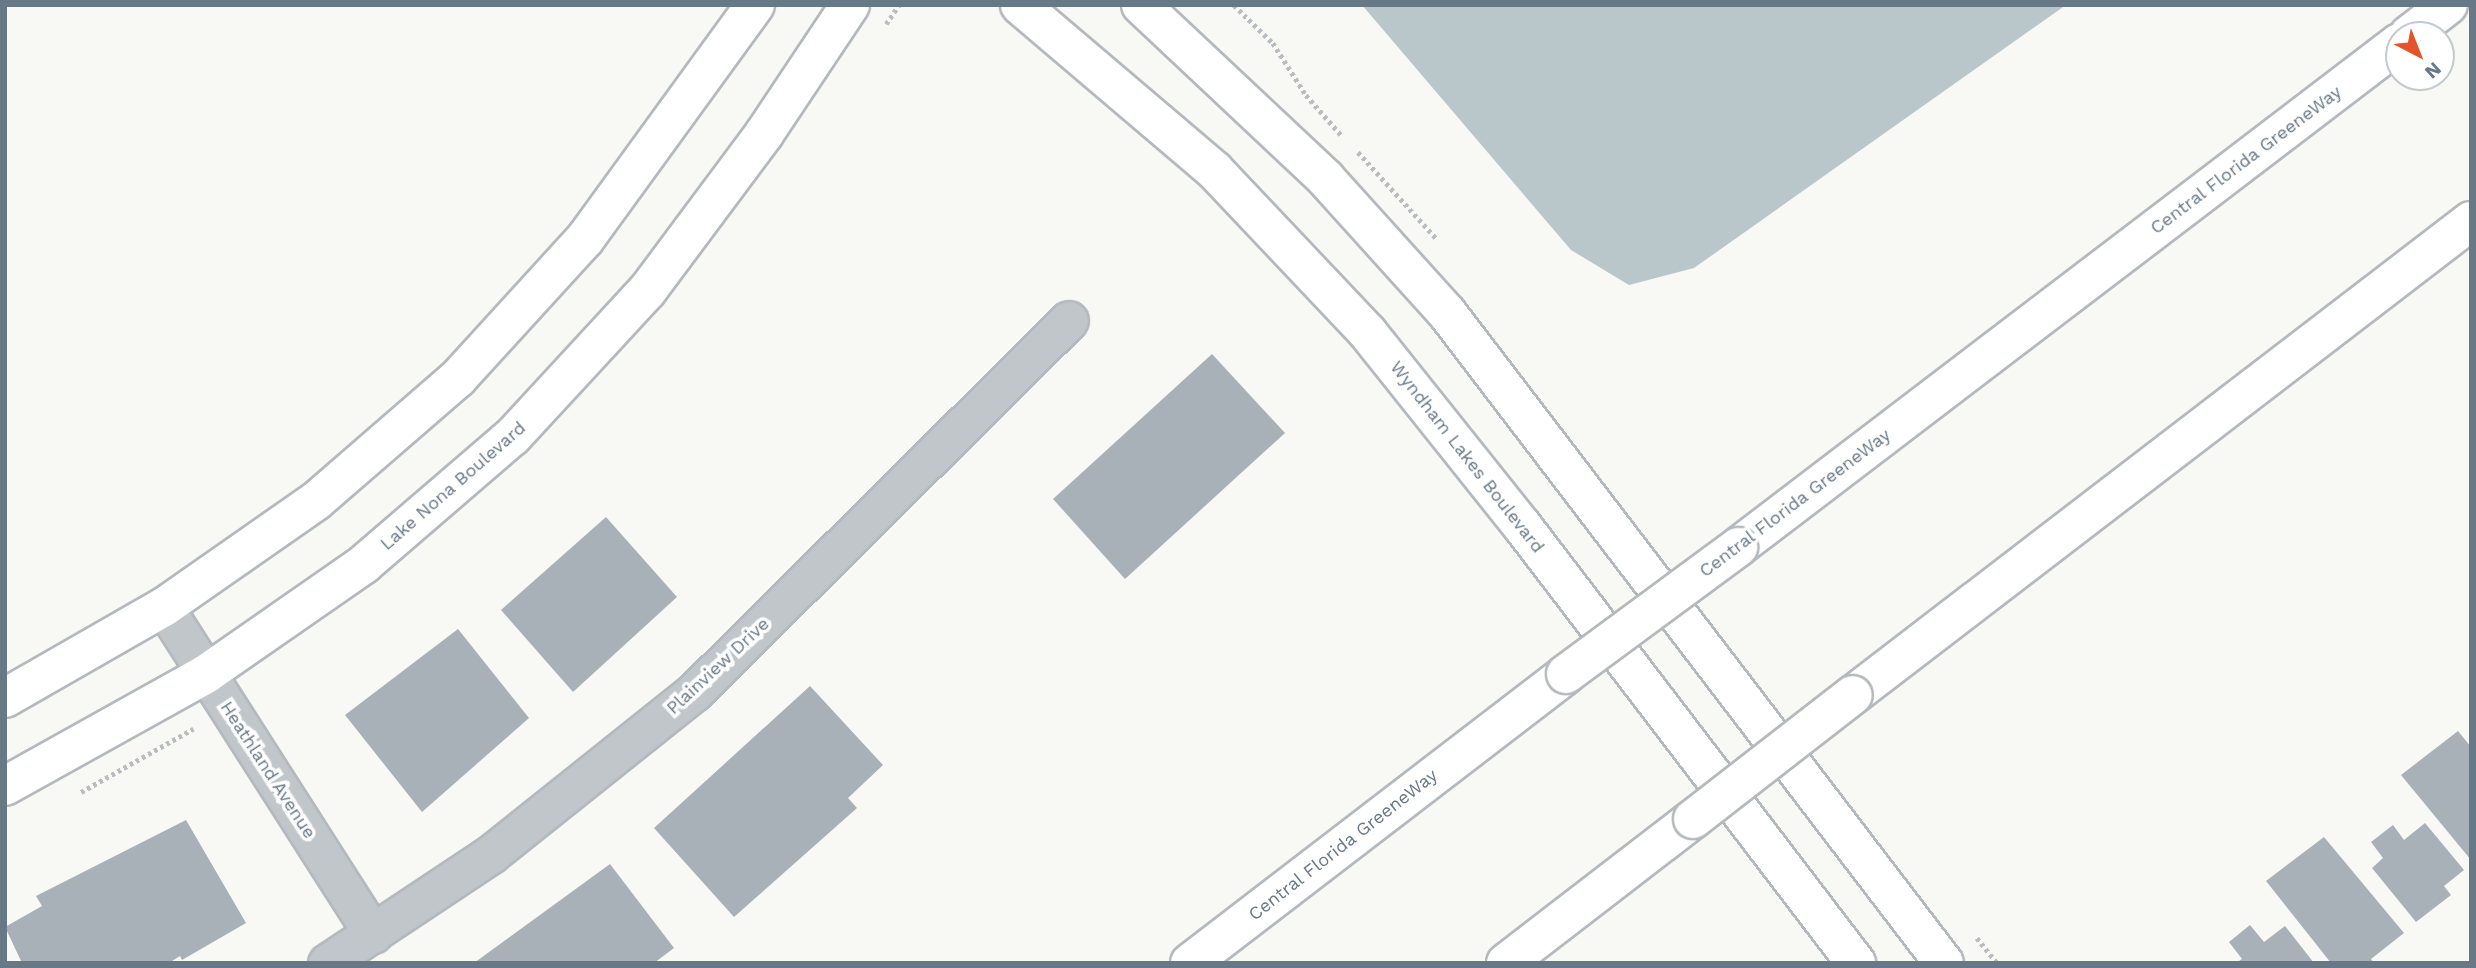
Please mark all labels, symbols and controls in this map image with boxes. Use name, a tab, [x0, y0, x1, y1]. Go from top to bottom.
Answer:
north arrow	[2385, 21, 2455, 91]
text: N	[2420, 57, 2446, 84]
street label: Central Florida GreeneWay	[2146, 81, 2346, 239]
street label: Wyndham Lakes Boulevard	[1385, 357, 1549, 557]
street label: Lake Nona Boulevard	[376, 417, 530, 555]
street label: Central Florida GreeneWay	[1695, 424, 1895, 582]
street label: Plainview Drive	[662, 613, 774, 719]
street label: Heathland Avenue	[215, 697, 321, 843]
street label: Central Florida GreeneWay	[1244, 764, 1442, 926]

